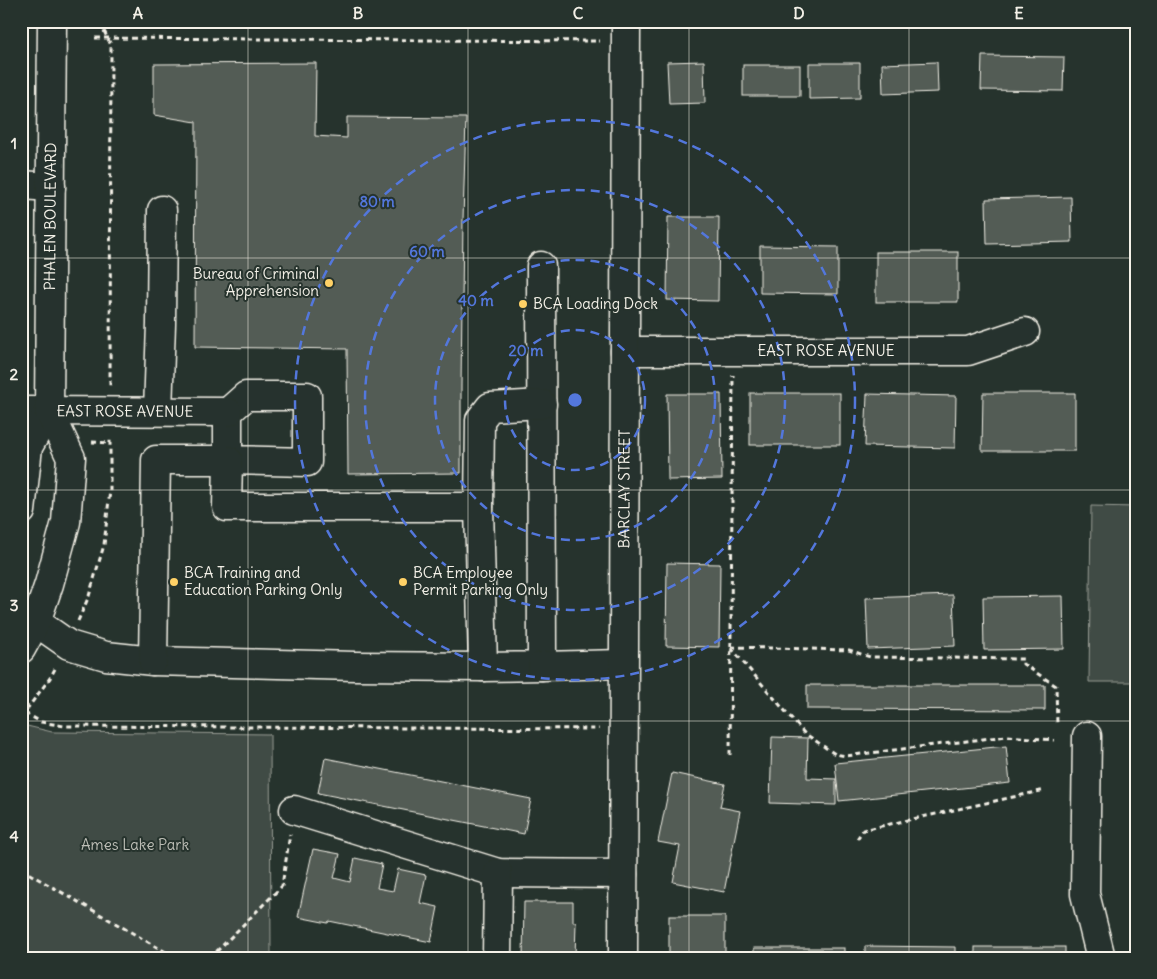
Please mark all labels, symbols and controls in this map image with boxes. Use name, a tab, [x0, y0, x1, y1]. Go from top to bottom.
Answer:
text: A	[133, 3, 143, 23]
text: B	[353, 3, 364, 23]
text: C	[573, 3, 584, 23]
text: D	[793, 3, 805, 23]
text: E	[1014, 3, 1024, 23]
text: 1	[11, 133, 17, 153]
street label: PHALEN BOULEVARD	[40, 142, 60, 290]
text: 80 m	[359, 192, 395, 211]
text: 60 m	[409, 242, 445, 261]
place label: Bureau of Criminal Apprehension	[193, 264, 319, 300]
marker: Bureau of Criminal Apprehension	[323, 277, 335, 289]
text: 40 m	[458, 291, 494, 310]
place label: BCA Loading Dock	[533, 294, 658, 313]
marker: BCA Loading Dock	[517, 298, 529, 310]
text: 20 m	[509, 341, 543, 360]
street label: EAST ROSE AVENUE	[758, 341, 895, 360]
text: 2	[10, 364, 19, 384]
centre of rings	[566, 391, 584, 409]
street label: EAST ROSE AVENUE	[56, 401, 194, 421]
street label: BARCLAY STREET	[614, 429, 634, 549]
place label: BCA Training and Education Parking Only	[184, 563, 342, 599]
place label: BCA Employee Permit Parking Only	[413, 563, 548, 599]
marker: BCA Training and Education Parking Only	[168, 576, 180, 588]
marker: BCA Employee Permit Parking Only	[397, 576, 409, 588]
text: 3	[9, 595, 19, 615]
text: 4	[9, 826, 19, 846]
park label: Ames Lake Park	[81, 835, 189, 854]

